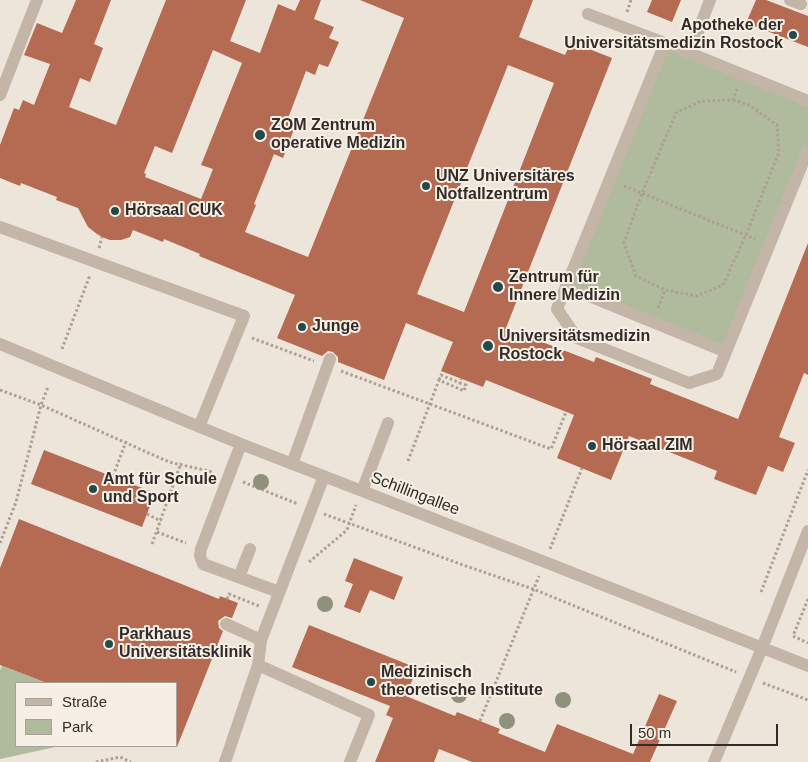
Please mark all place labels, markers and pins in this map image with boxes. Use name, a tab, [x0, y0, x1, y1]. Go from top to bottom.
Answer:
place label: Apotheke der Universitätsmedizin Rostock	[564, 16, 783, 54]
marker: Apotheke der Universitätsmedizin Rostock	[787, 29, 799, 41]
place label: ZOM Zentrum operative Medizin	[271, 116, 405, 154]
marker: ZOM Zentrum operative Medizin	[253, 128, 267, 142]
place label: UNZ Universitäres Notfallzentrum	[436, 167, 575, 205]
marker: UNZ Universitäres Notfallzentrum	[420, 180, 432, 192]
place label: Hörsaal CUK	[125, 201, 223, 221]
marker: Hörsaal CUK	[109, 205, 121, 217]
place label: Zentrum für Innere Medizin	[509, 268, 620, 306]
marker: Zentrum für Innere Medizin	[491, 280, 505, 294]
place label: Junge	[312, 317, 359, 337]
marker: Junge	[296, 321, 308, 333]
place label: Universitätsmedizin Rostock	[499, 327, 650, 365]
marker: Universitätsmedizin Rostock	[481, 339, 495, 353]
place label: Hörsaal ZIM	[602, 436, 693, 456]
marker: Hörsaal ZIM	[586, 440, 598, 452]
place label: Amt für Schule und Sport	[103, 470, 217, 508]
marker: Amt für Schule und Sport	[87, 483, 99, 495]
place label: Parkhaus Universitätsklinik	[119, 625, 252, 663]
marker: Parkhaus Universitätsklinik	[103, 638, 115, 650]
place label: Medizinisch theoretische Institute	[381, 663, 543, 701]
marker: Medizinisch theoretische Institute	[365, 676, 377, 688]

